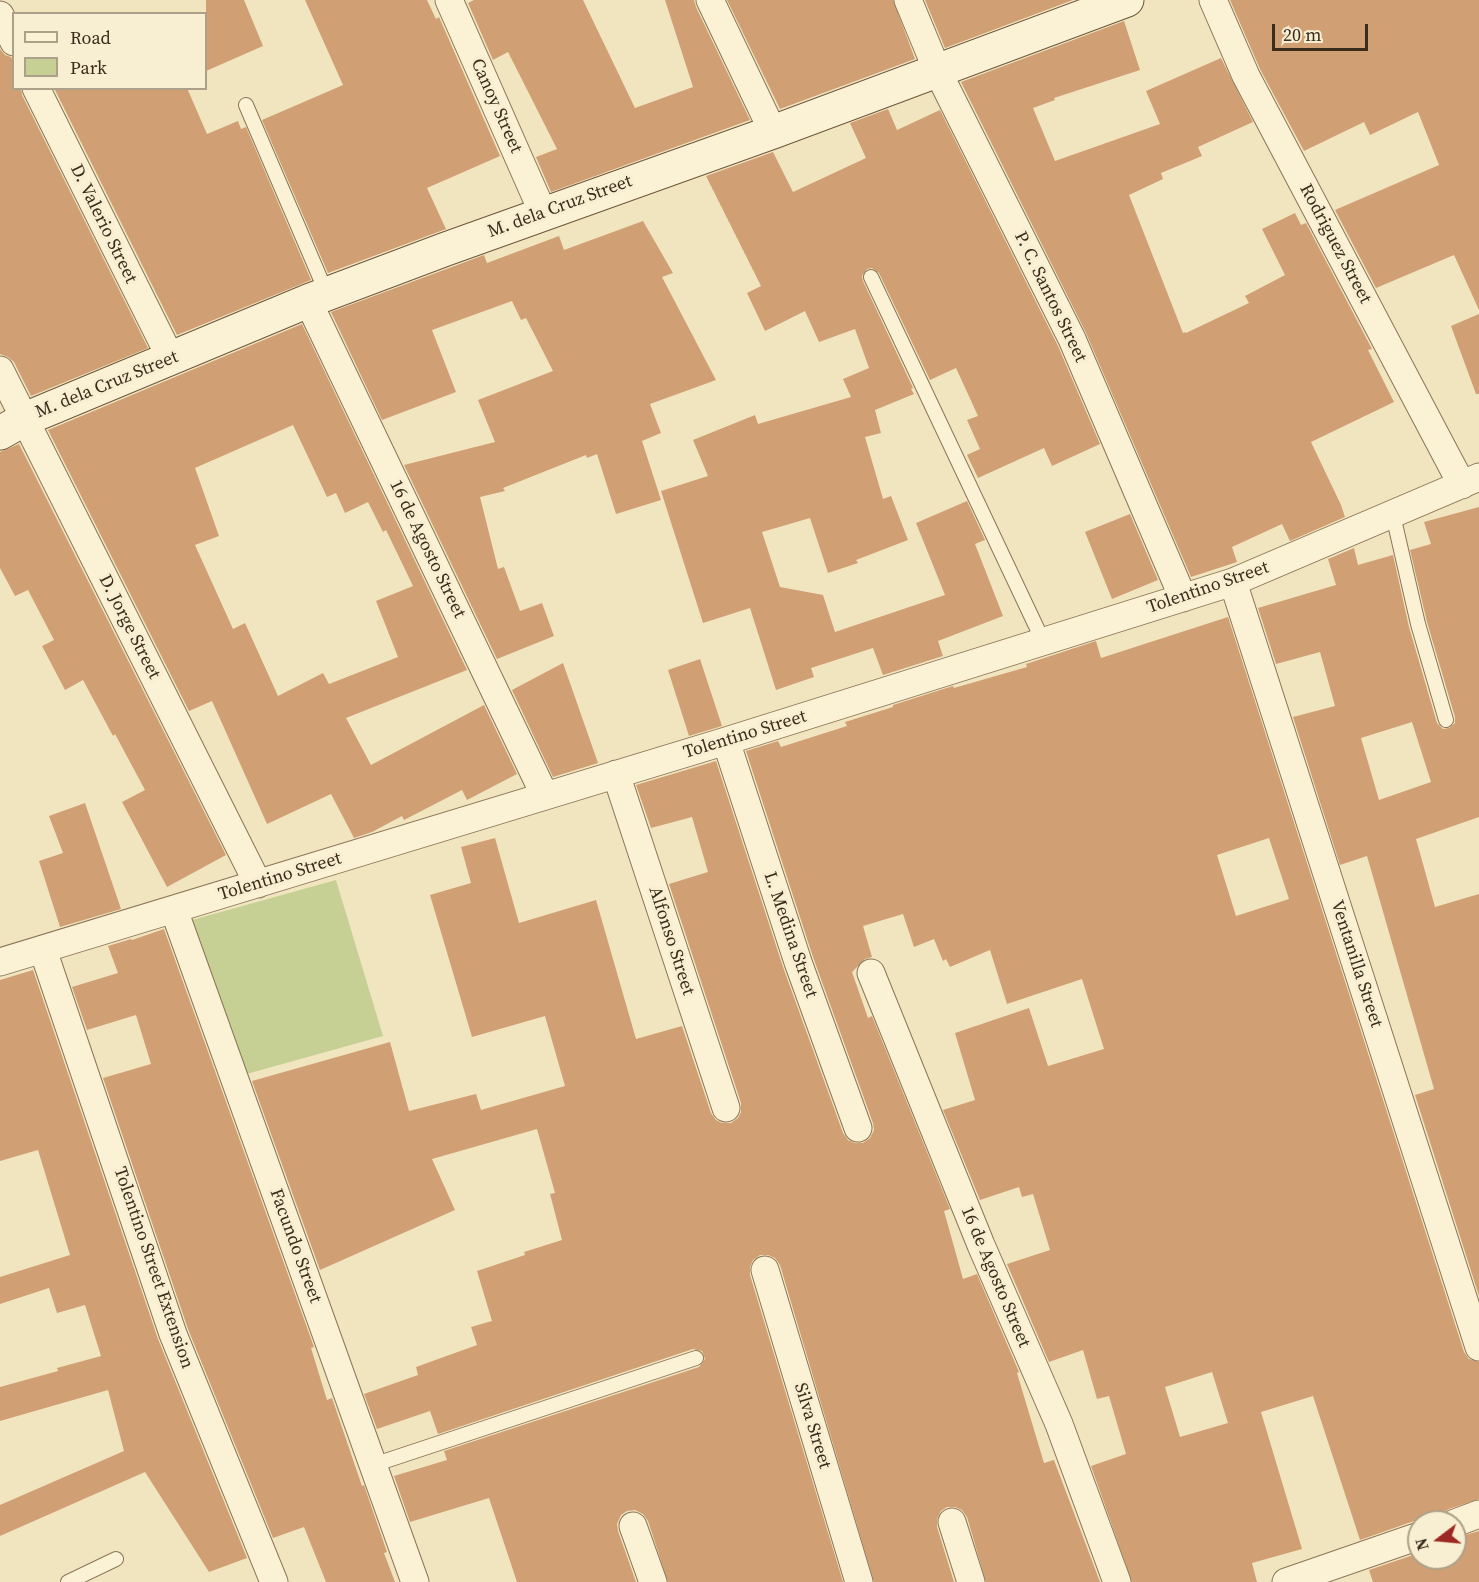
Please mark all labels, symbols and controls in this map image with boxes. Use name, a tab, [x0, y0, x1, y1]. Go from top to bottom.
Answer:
legend	[12, 12, 207, 90]
scale bar	[1275, 12, 1371, 50]
text: 20 m	[1283, 22, 1321, 47]
text: Road	[70, 25, 111, 50]
text: Park	[70, 55, 107, 80]
street label: Canoy Street	[466, 55, 526, 157]
street label: D. Valerio Street	[65, 161, 141, 287]
street label: M. dela Cruz Street	[485, 171, 635, 243]
street label: Rodriguez Street	[1294, 180, 1376, 308]
street label: P. C. Santos Street	[1009, 228, 1091, 366]
street label: M. dela Cruz Street	[33, 347, 181, 423]
street label: 16 de Agosto Street	[384, 476, 470, 622]
street label: Tolentino Street	[1144, 557, 1272, 619]
street label: D. Jorge Street	[93, 571, 165, 683]
street label: Tolentino Street	[681, 706, 809, 764]
street label: Tolentino Street	[216, 848, 344, 906]
street label: L. Medina Street	[758, 869, 822, 1001]
street label: Alfonso Street	[643, 884, 699, 998]
street label: Ventanilla Street	[1325, 898, 1387, 1030]
street label: Tolentino Street Extension	[108, 1164, 198, 1372]
street label: Facundo Street	[264, 1186, 326, 1306]
street label: 16 de Agosto Street	[956, 1203, 1034, 1351]
street label: Silva Street	[789, 1381, 835, 1471]
north arrow	[1407, 1510, 1467, 1570]
text: N	[1409, 1536, 1434, 1553]

